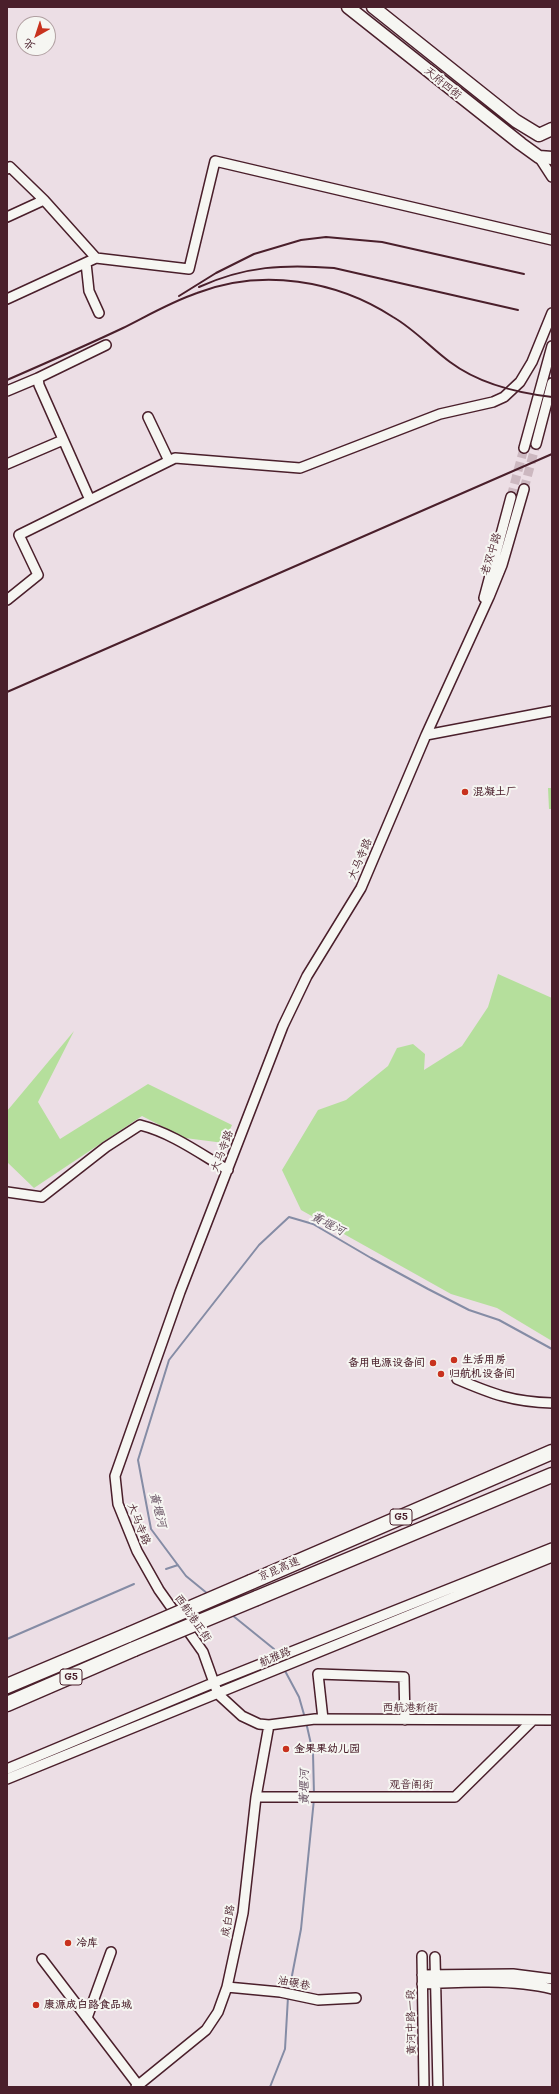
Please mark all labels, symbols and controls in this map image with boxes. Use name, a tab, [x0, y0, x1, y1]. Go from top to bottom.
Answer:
north arrow	[16, 16, 56, 56]
text: 北	[20, 36, 38, 54]
street label: 天府四街	[422, 64, 464, 102]
street label: 老双中路	[478, 531, 504, 577]
place label: 混凝土厂	[473, 785, 517, 799]
marker: 混凝土厂	[460, 787, 470, 797]
street label: 大马寺路	[345, 836, 375, 882]
street label: 大马寺路	[208, 1128, 236, 1174]
water label: 黄堰河	[309, 1209, 347, 1239]
place label: 生活用房	[462, 1353, 506, 1367]
marker: 生活用房	[449, 1355, 459, 1365]
place label: 备用电源设备间	[348, 1356, 425, 1370]
marker: 备用电源设备间	[428, 1358, 438, 1368]
place label: 归航机设备间	[449, 1367, 515, 1381]
marker: 归航机设备间	[436, 1369, 446, 1379]
water label: 黄堰河	[146, 1491, 170, 1529]
street label: 大马寺路	[125, 1501, 153, 1547]
road number: G5	[390, 1509, 412, 1525]
street label: 京昆高速	[256, 1554, 302, 1584]
street label: 西航港正街	[172, 1592, 214, 1644]
street label: 航雅路	[257, 1644, 293, 1670]
road number: G5	[60, 1669, 82, 1685]
street label: 西航港新街	[383, 1701, 437, 1715]
place label: 金果果幼儿园	[294, 1742, 360, 1756]
marker: 金果果幼儿园	[281, 1744, 291, 1754]
water label: 黄堰河	[297, 1769, 311, 1805]
street label: 观音阁街	[389, 1778, 433, 1792]
street label: 成白路	[219, 1904, 237, 1938]
place label: 冷库	[76, 1936, 98, 1950]
marker: 冷库	[63, 1938, 73, 1948]
street label: 油碾巷	[277, 1973, 311, 1993]
street label: 黄河中路一段	[404, 1989, 418, 2055]
place label: 康源成白路食品城	[44, 1998, 132, 2012]
marker: 康源成白路食品城	[31, 2000, 41, 2010]

